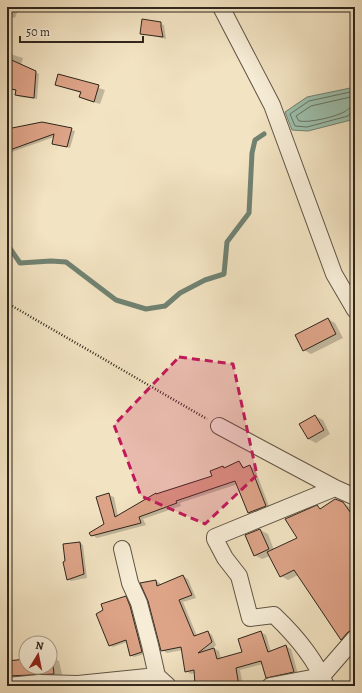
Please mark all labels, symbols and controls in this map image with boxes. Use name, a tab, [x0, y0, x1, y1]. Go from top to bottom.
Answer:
scale bar	[20, 18, 143, 44]
text: 50 m	[26, 24, 50, 40]
north arrow	[18, 635, 58, 675]
text: N	[34, 638, 45, 654]

